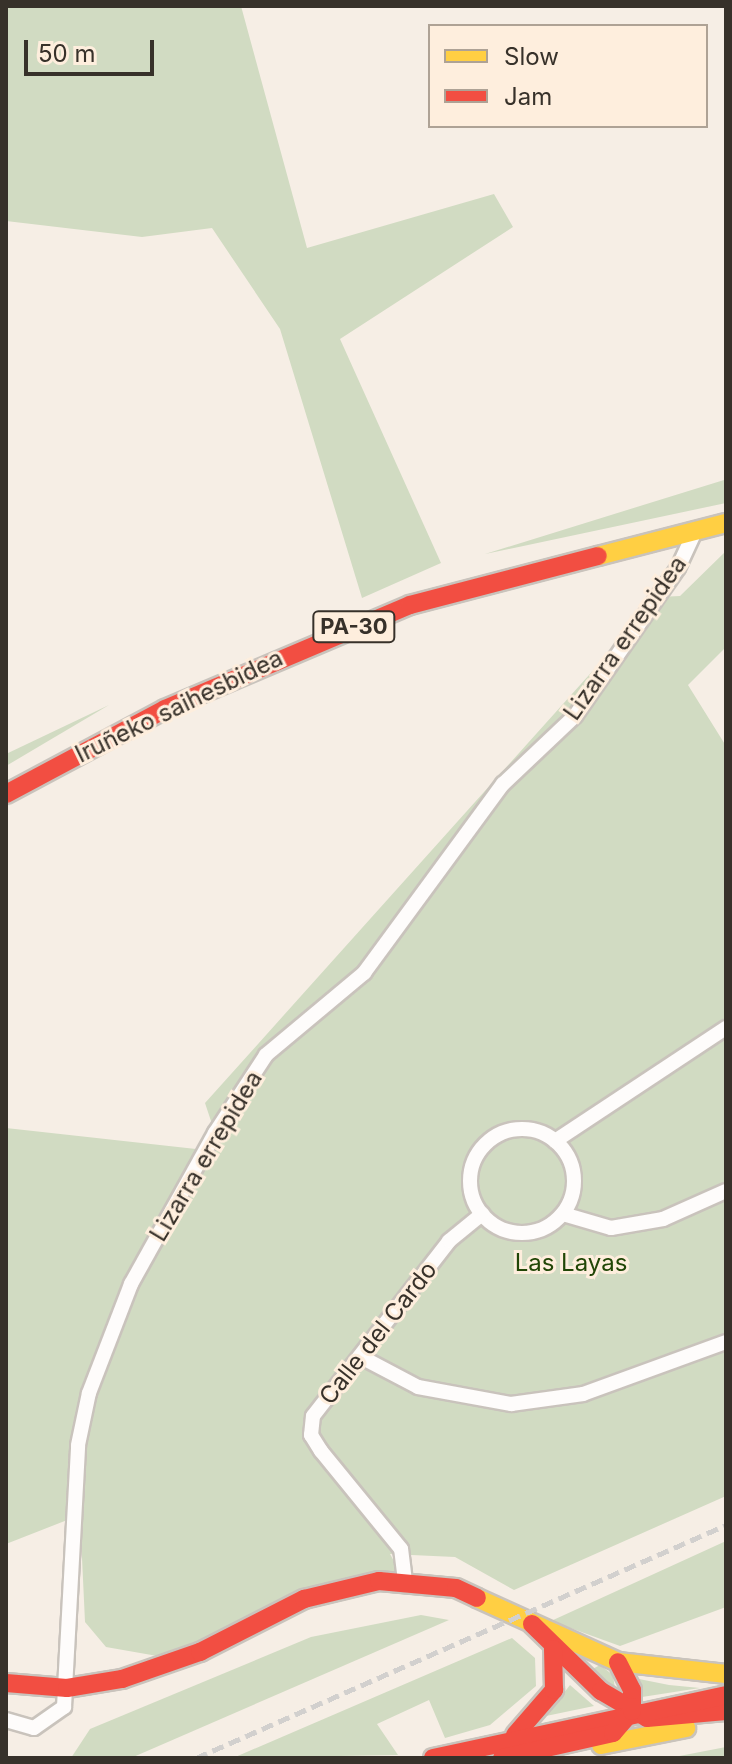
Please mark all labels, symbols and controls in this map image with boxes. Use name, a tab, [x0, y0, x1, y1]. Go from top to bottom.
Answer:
scale bar	[28, 24, 158, 74]
legend	[428, 24, 708, 128]
text: 50 m	[38, 39, 96, 68]
text: Slow	[504, 42, 559, 71]
text: Jam	[504, 82, 552, 111]
street label: Lizarra errepidea	[558, 550, 692, 726]
road number: PA-30	[312, 609, 396, 645]
street label: Iruñeko saihesbidea	[71, 643, 287, 769]
street label: Lizarra errepidea	[144, 1066, 268, 1246]
park label: Las Layas	[515, 1249, 627, 1277]
street label: Calle del Cardo	[313, 1256, 443, 1410]

